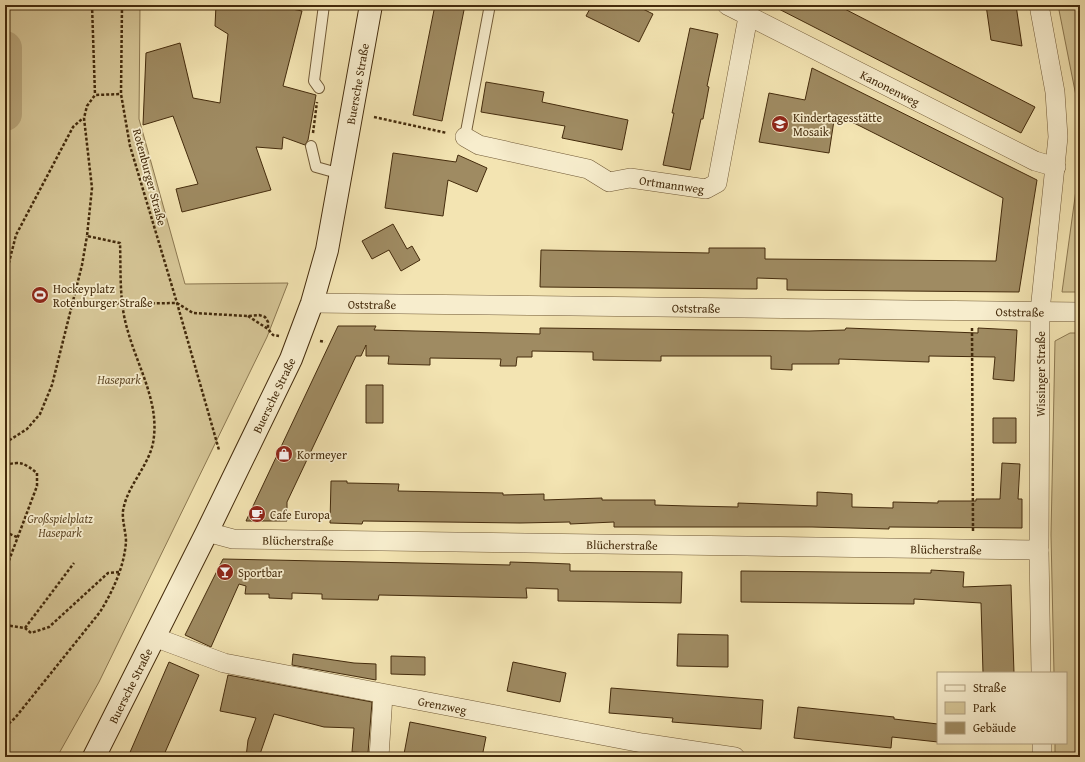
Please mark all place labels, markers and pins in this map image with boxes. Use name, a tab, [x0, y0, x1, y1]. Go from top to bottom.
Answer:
place label: Kindertagesstätte Mosaik	[793, 109, 883, 140]
school or university icon: Kindertagesstätte Mosaik	[770, 114, 790, 134]
place label: Hockeyplatz Rotenburger Straße	[53, 280, 153, 311]
sports icon: Hockeyplatz Rotenburger Straße	[30, 285, 50, 305]
shop icon: Kormeyer	[274, 444, 294, 464]
place label: Kormeyer	[297, 446, 347, 463]
cafe icon: Cafe Europa	[247, 504, 267, 524]
place label: Cafe Europa	[270, 506, 330, 523]
bar icon: Sportbar	[215, 562, 235, 582]
place label: Sportbar	[238, 564, 283, 581]

